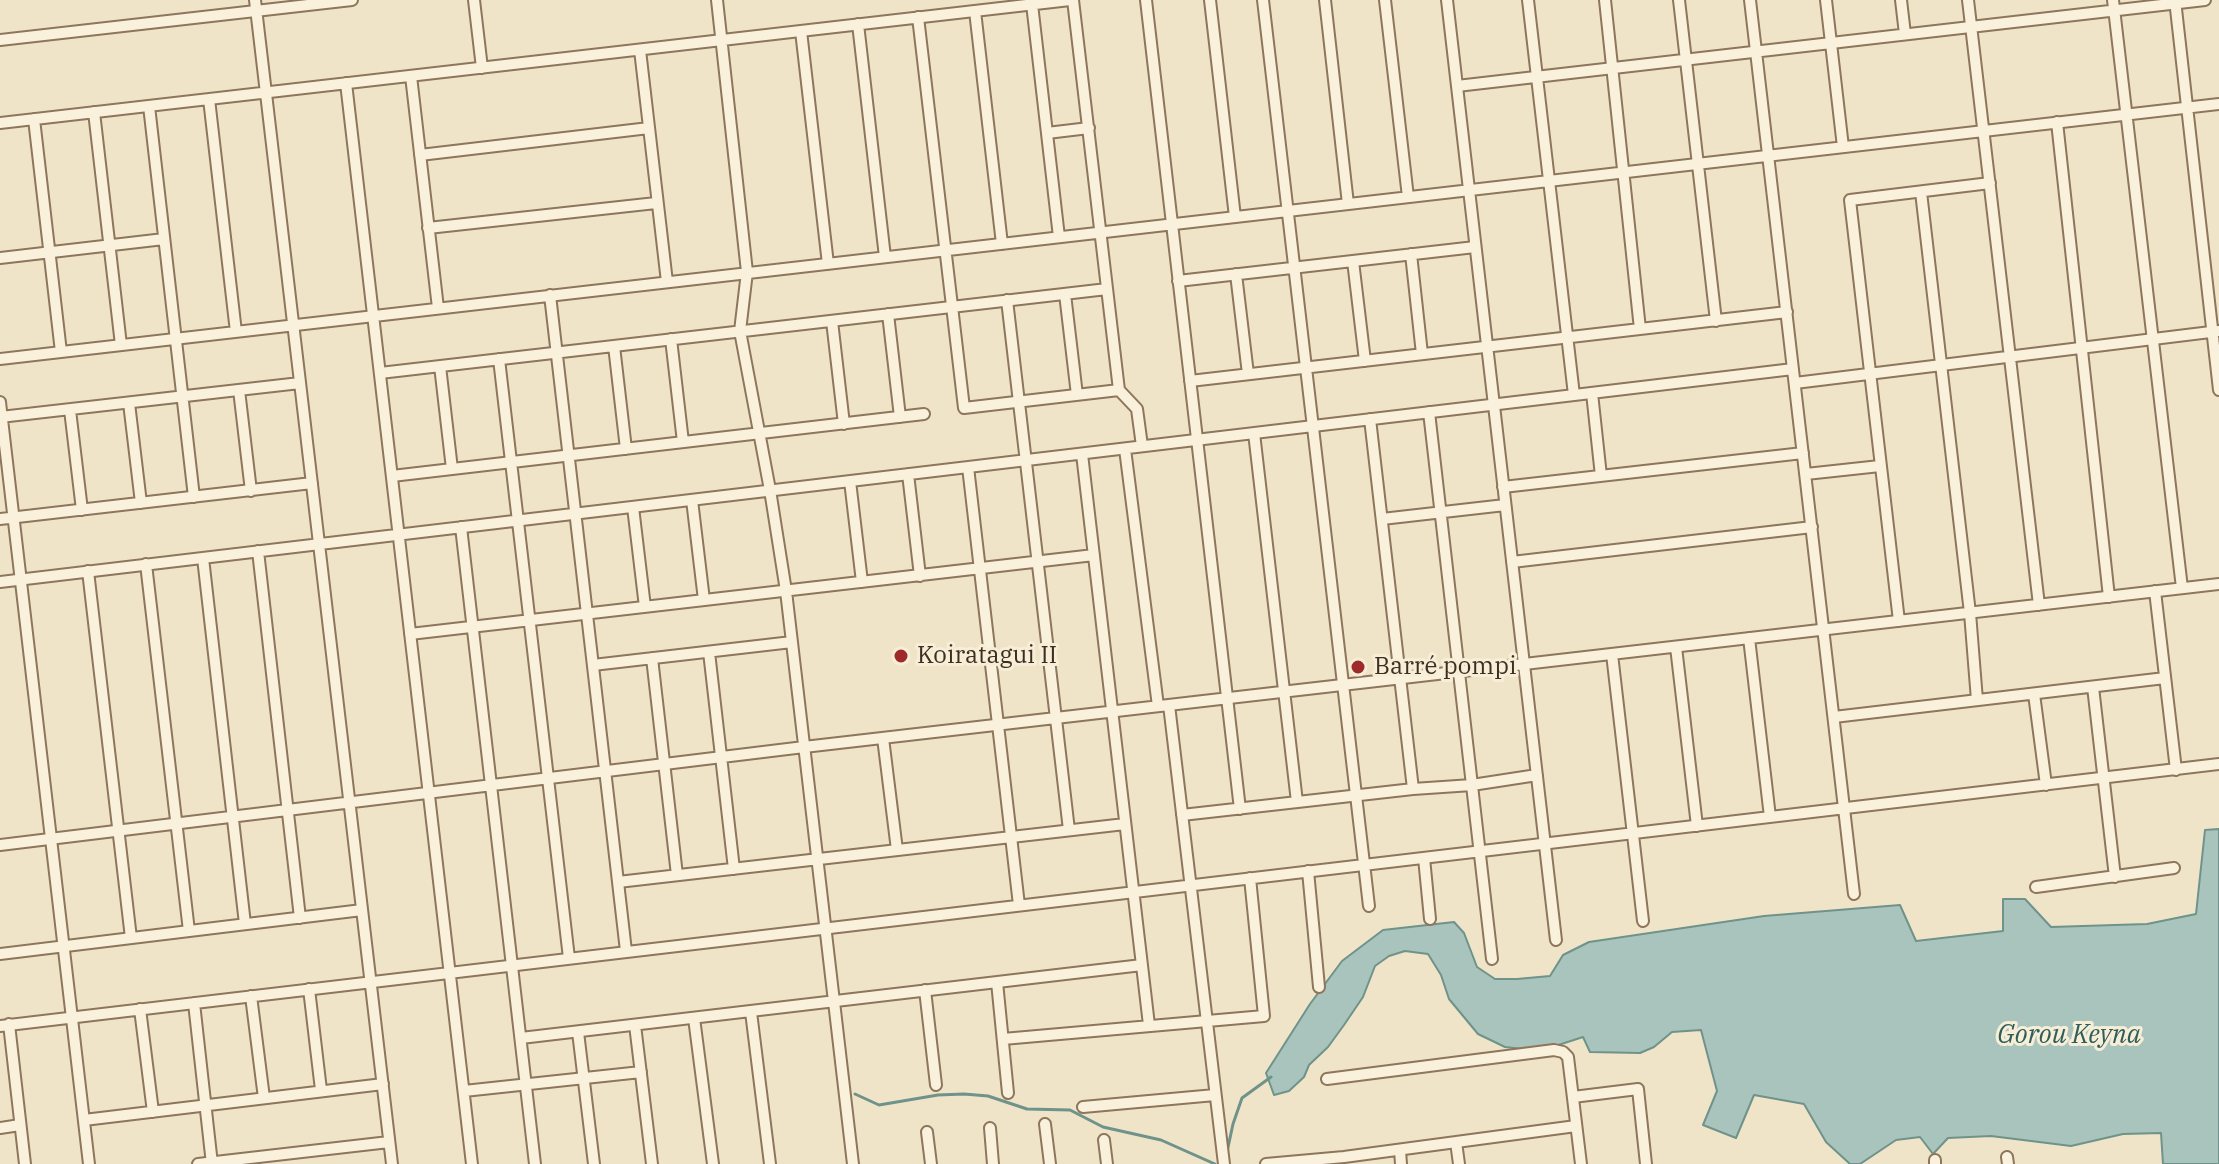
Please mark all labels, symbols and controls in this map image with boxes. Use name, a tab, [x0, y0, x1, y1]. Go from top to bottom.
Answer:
place label: Koiratagui II	[917, 642, 1057, 670]
marker: Koiratagui II	[892, 647, 910, 665]
place label: Barré pompi	[1374, 653, 1517, 681]
marker: Barré pompi	[1349, 658, 1367, 676]
water label: Gorou Keyna	[1997, 1019, 2141, 1051]

